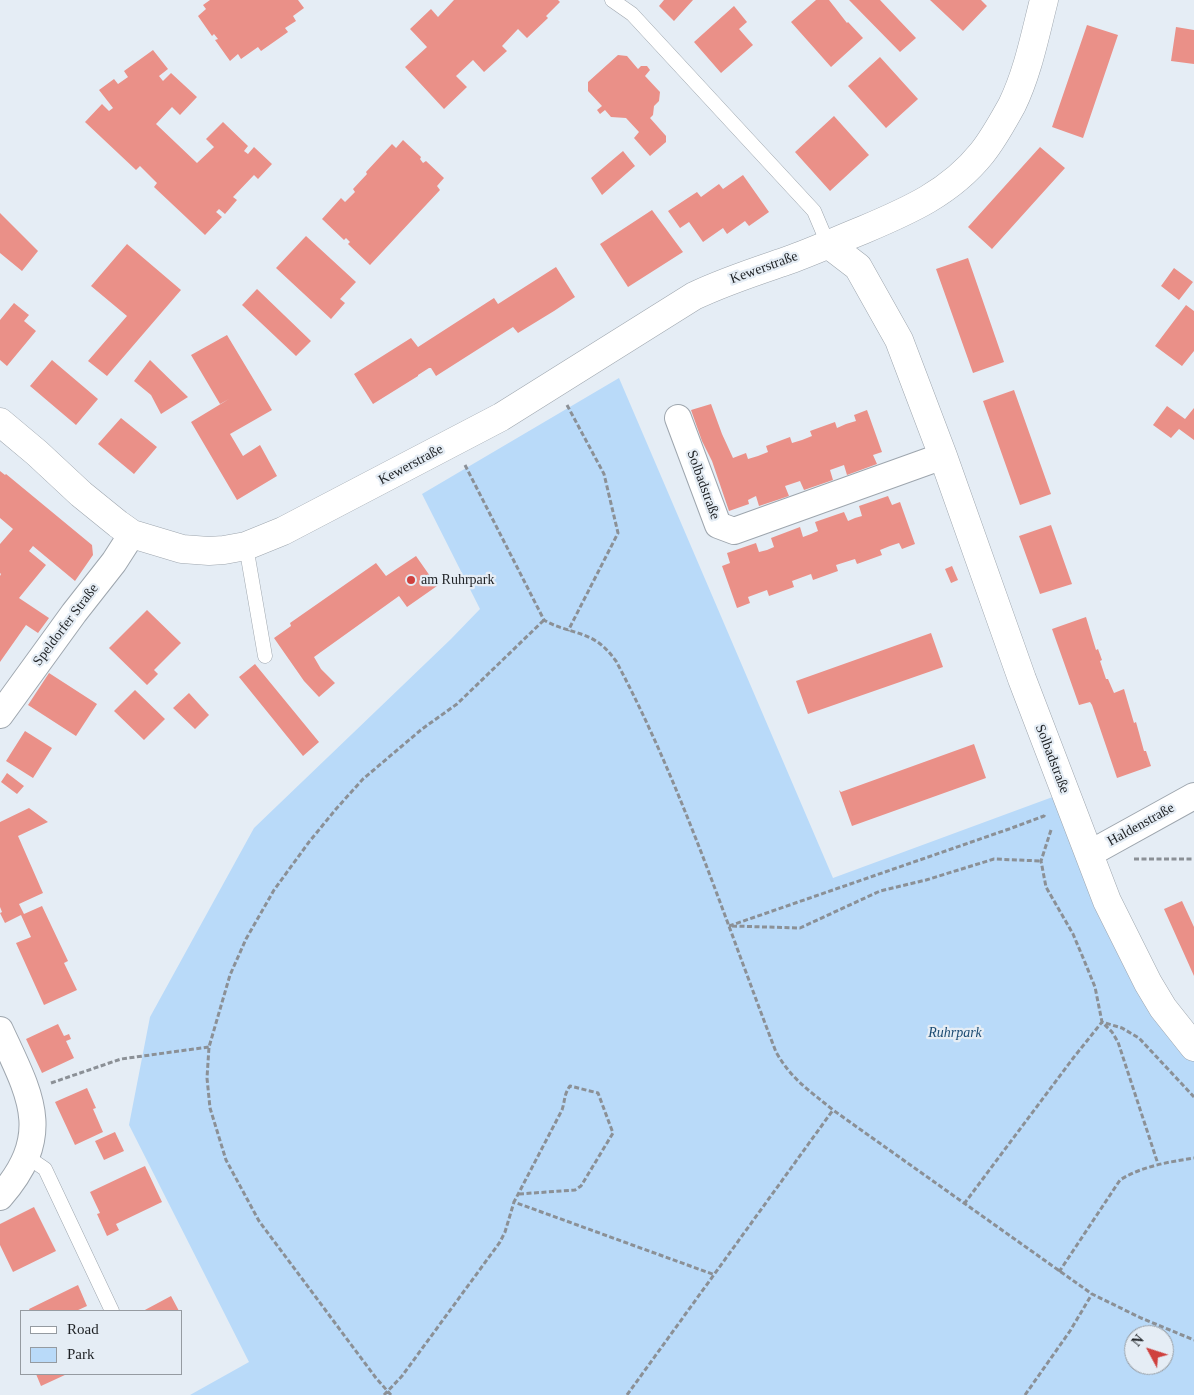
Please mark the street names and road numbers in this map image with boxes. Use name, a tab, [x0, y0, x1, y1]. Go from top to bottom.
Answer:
street label: Kewerstraße	[728, 248, 800, 288]
street label: Kewerstraße	[376, 441, 446, 489]
street label: Solbadstraße	[683, 448, 723, 522]
street label: Speldorfer Straße	[30, 581, 102, 669]
street label: Solbadstraße	[1031, 722, 1073, 796]
street label: Haldenstraße	[1105, 800, 1177, 850]

